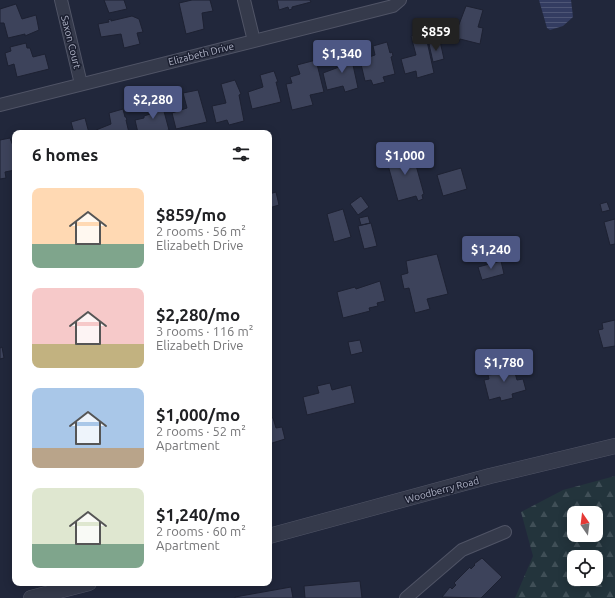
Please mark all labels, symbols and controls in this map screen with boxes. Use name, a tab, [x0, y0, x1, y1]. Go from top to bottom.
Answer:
street label: Saxon Court	[59, 14, 83, 70]
pin: $859	[412, 18, 460, 52]
text: $859	[421, 24, 451, 38]
pin: $1,340	[309, 40, 375, 74]
street label: Elizabeth Drive	[167, 41, 235, 67]
text: $1,340	[322, 46, 362, 60]
pin: $2,280	[120, 86, 186, 120]
text: $2,280	[133, 92, 173, 106]
pin: $1,000	[372, 142, 438, 176]
icon: filters	[230, 143, 252, 165]
text: 6 homes	[32, 145, 98, 164]
text: $1,000	[385, 148, 425, 162]
icon: home	[64, 204, 112, 252]
text: $859/mo	[156, 205, 226, 224]
text: 2 rooms · 56 m²	[156, 224, 246, 238]
pin: $1,240	[458, 236, 524, 270]
text: Elizabeth Drive	[156, 238, 244, 252]
text: $1,240	[471, 242, 511, 256]
icon: home	[64, 304, 112, 352]
text: $2,280/mo	[156, 305, 240, 324]
text: 3 rooms · 116 m²	[156, 324, 253, 338]
text: Elizabeth Drive	[156, 338, 244, 352]
pin: $1,780	[471, 349, 537, 383]
text: $1,780	[484, 355, 524, 369]
icon: home	[64, 404, 112, 452]
text: $1,000/mo	[156, 405, 240, 424]
text: 2 rooms · 52 m²	[156, 424, 246, 438]
text: Apartment	[156, 438, 220, 452]
street label: Woodberry Road	[404, 475, 480, 505]
icon: home	[64, 504, 112, 552]
text: $1,240/mo	[156, 505, 240, 524]
north arrow	[567, 506, 603, 542]
map controls	[567, 506, 603, 586]
text: 2 rooms · 60 m²	[156, 524, 246, 538]
text: Apartment	[156, 538, 220, 552]
button: locate	[567, 550, 603, 586]

